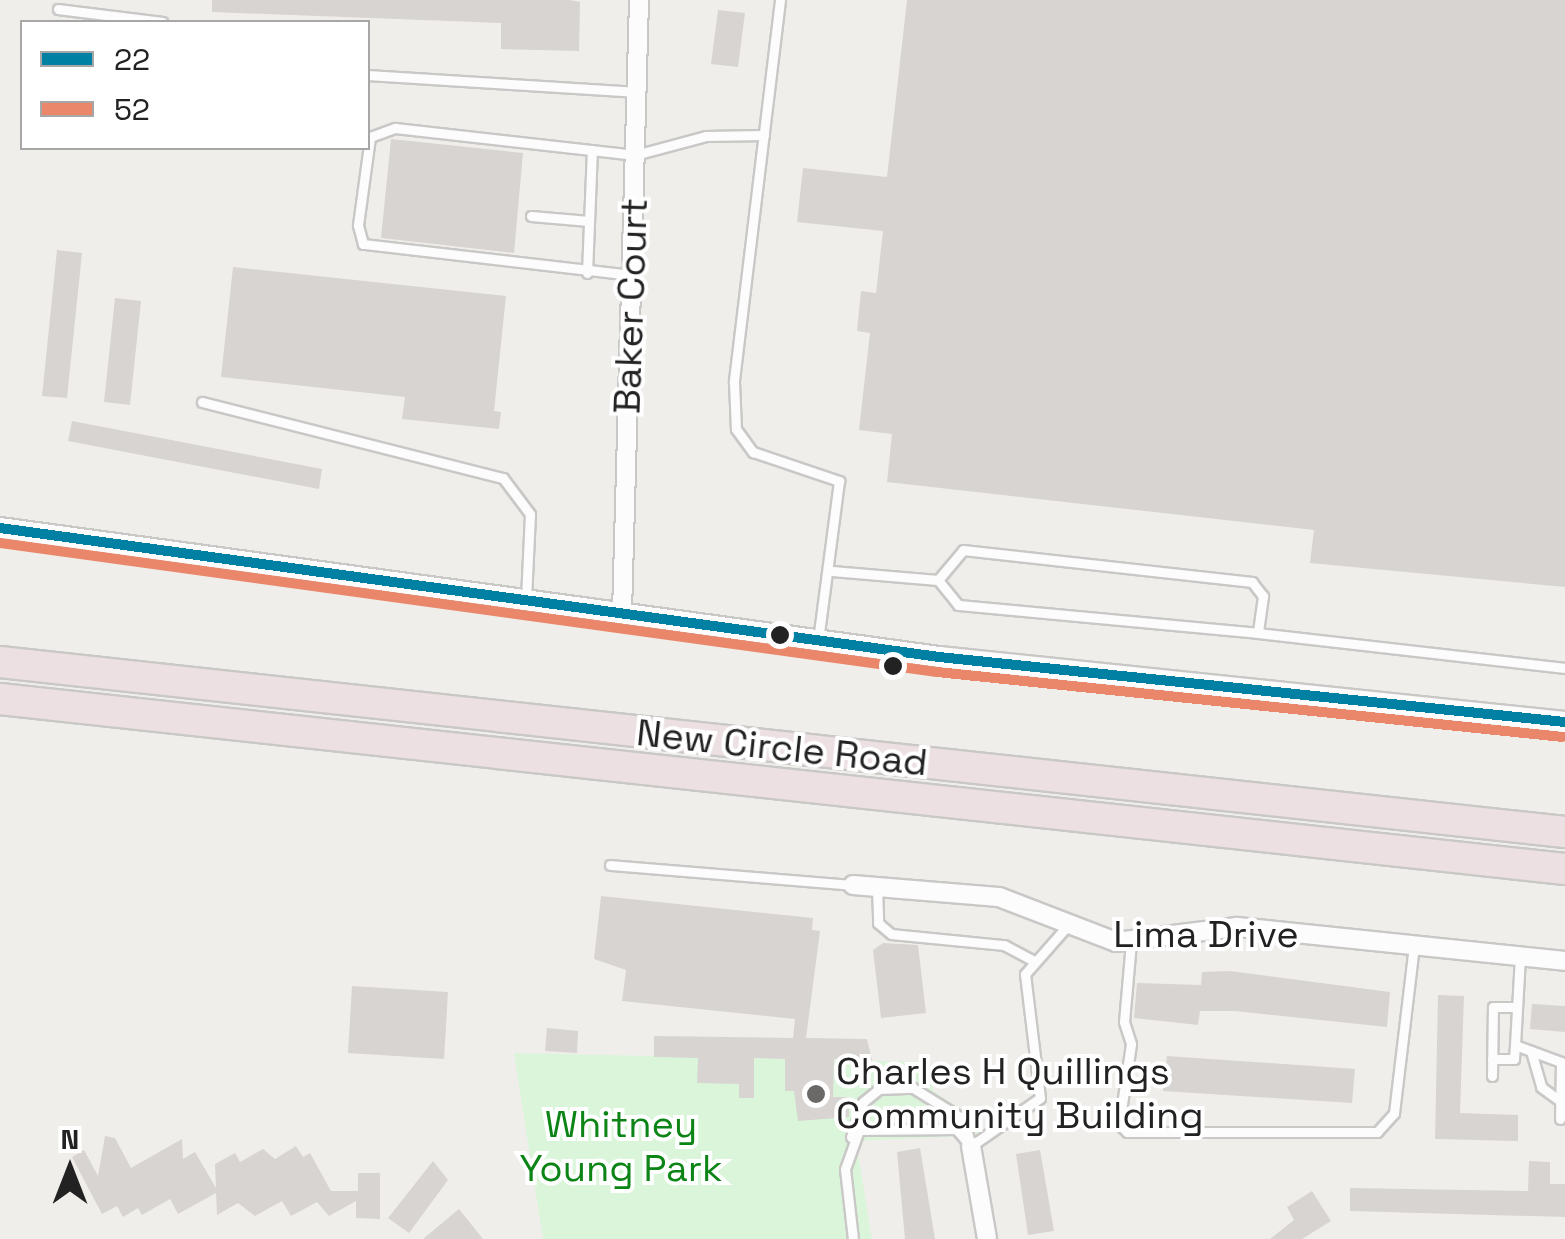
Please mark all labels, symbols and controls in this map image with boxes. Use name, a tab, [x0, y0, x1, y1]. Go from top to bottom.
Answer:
legend	[20, 20, 370, 150]
text: 22	[114, 40, 150, 79]
text: 52	[114, 90, 150, 129]
street label: Baker Court	[604, 197, 658, 415]
unlabelled marker	[770, 625, 790, 645]
unlabelled marker	[883, 656, 903, 676]
street label: New Circle Road	[634, 710, 930, 786]
street label: Lima Drive	[1113, 912, 1299, 958]
place label: Charles H Quillings Community Building	[836, 1049, 1204, 1138]
marker: Charles H Quillings Community Building	[805, 1083, 827, 1105]
park label: Whitney Young Park	[519, 1102, 723, 1192]
north arrow	[20, 1119, 120, 1219]
text: N	[61, 1121, 79, 1157]

